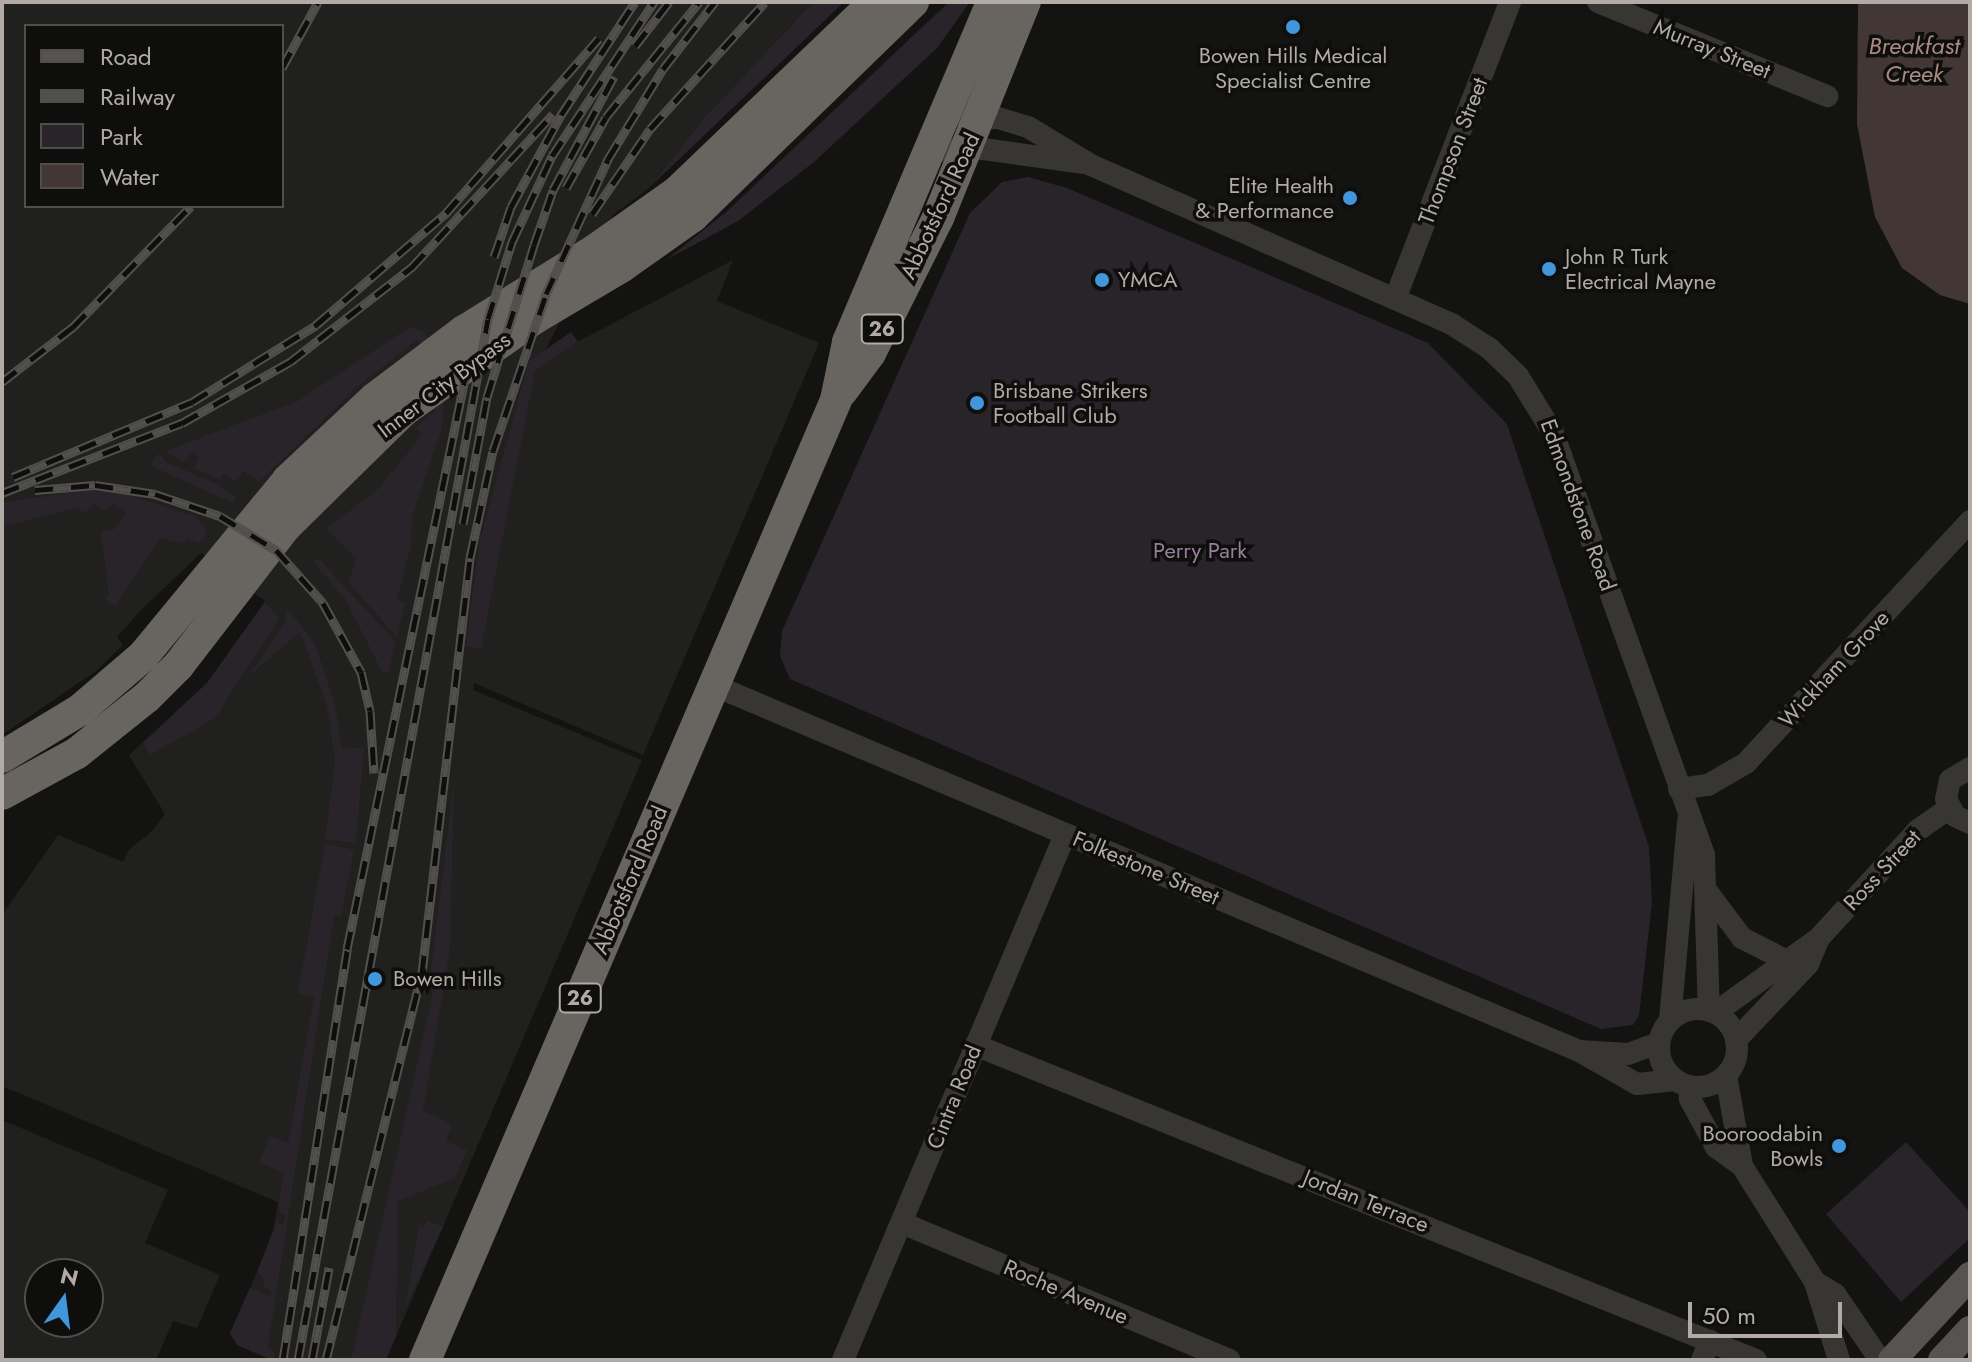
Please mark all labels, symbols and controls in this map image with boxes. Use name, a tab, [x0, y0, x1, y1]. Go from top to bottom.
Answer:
street label: Murray Street	[1650, 14, 1774, 84]
marker: Bowen Hills Medical Specialist Centre	[1282, 16, 1304, 38]
legend	[24, 24, 284, 208]
water label: Breakfast Creek	[1868, 32, 1960, 88]
text: Road	[100, 39, 152, 74]
place label: Bowen Hills Medical Specialist Centre	[1199, 42, 1387, 94]
street label: Thompson Street	[1413, 74, 1493, 228]
text: Railway	[100, 79, 175, 114]
text: Park	[100, 119, 143, 154]
street label: Abbotsford Road	[895, 129, 985, 283]
text: Water	[100, 159, 159, 194]
place label: Elite Health & Performance	[1195, 172, 1334, 224]
marker: Elite Health & Performance	[1341, 189, 1359, 207]
place label: John R Turk Electrical Mayne	[1565, 243, 1716, 294]
marker: John R Turk Electrical Mayne	[1540, 260, 1558, 278]
place label: YMCA	[1118, 267, 1177, 293]
marker: YMCA	[1093, 271, 1111, 289]
road number: 26	[860, 313, 904, 345]
street label: Inner City Bypass	[373, 327, 515, 443]
place label: Brisbane Strikers Football Club	[993, 377, 1148, 428]
marker: Brisbane Strikers Football Club	[968, 394, 986, 412]
street label: Edmondstone Road	[1535, 415, 1621, 595]
park label: Perry Park	[1153, 538, 1247, 564]
street label: Wickham Grove	[1773, 605, 1895, 733]
street label: Abbotsford Road	[587, 802, 673, 958]
street label: Ross Street	[1838, 824, 1926, 916]
street label: Folkestone Street	[1069, 825, 1223, 911]
place label: Bowen Hills	[393, 966, 502, 992]
marker: Bowen Hills	[364, 968, 386, 990]
road number: 26	[558, 982, 602, 1014]
street label: Cintra Road	[921, 1041, 987, 1153]
place label: Booroodabin Bowls	[1703, 1120, 1823, 1172]
marker: Booroodabin Bowls	[1830, 1137, 1848, 1155]
street label: Jordan Terrace	[1299, 1164, 1433, 1238]
street label: Roche Avenue	[1000, 1254, 1132, 1330]
north arrow	[24, 1258, 104, 1338]
text: N	[57, 1259, 82, 1294]
scale bar	[1692, 1286, 1846, 1336]
text: 50 m	[1702, 1298, 1756, 1333]

